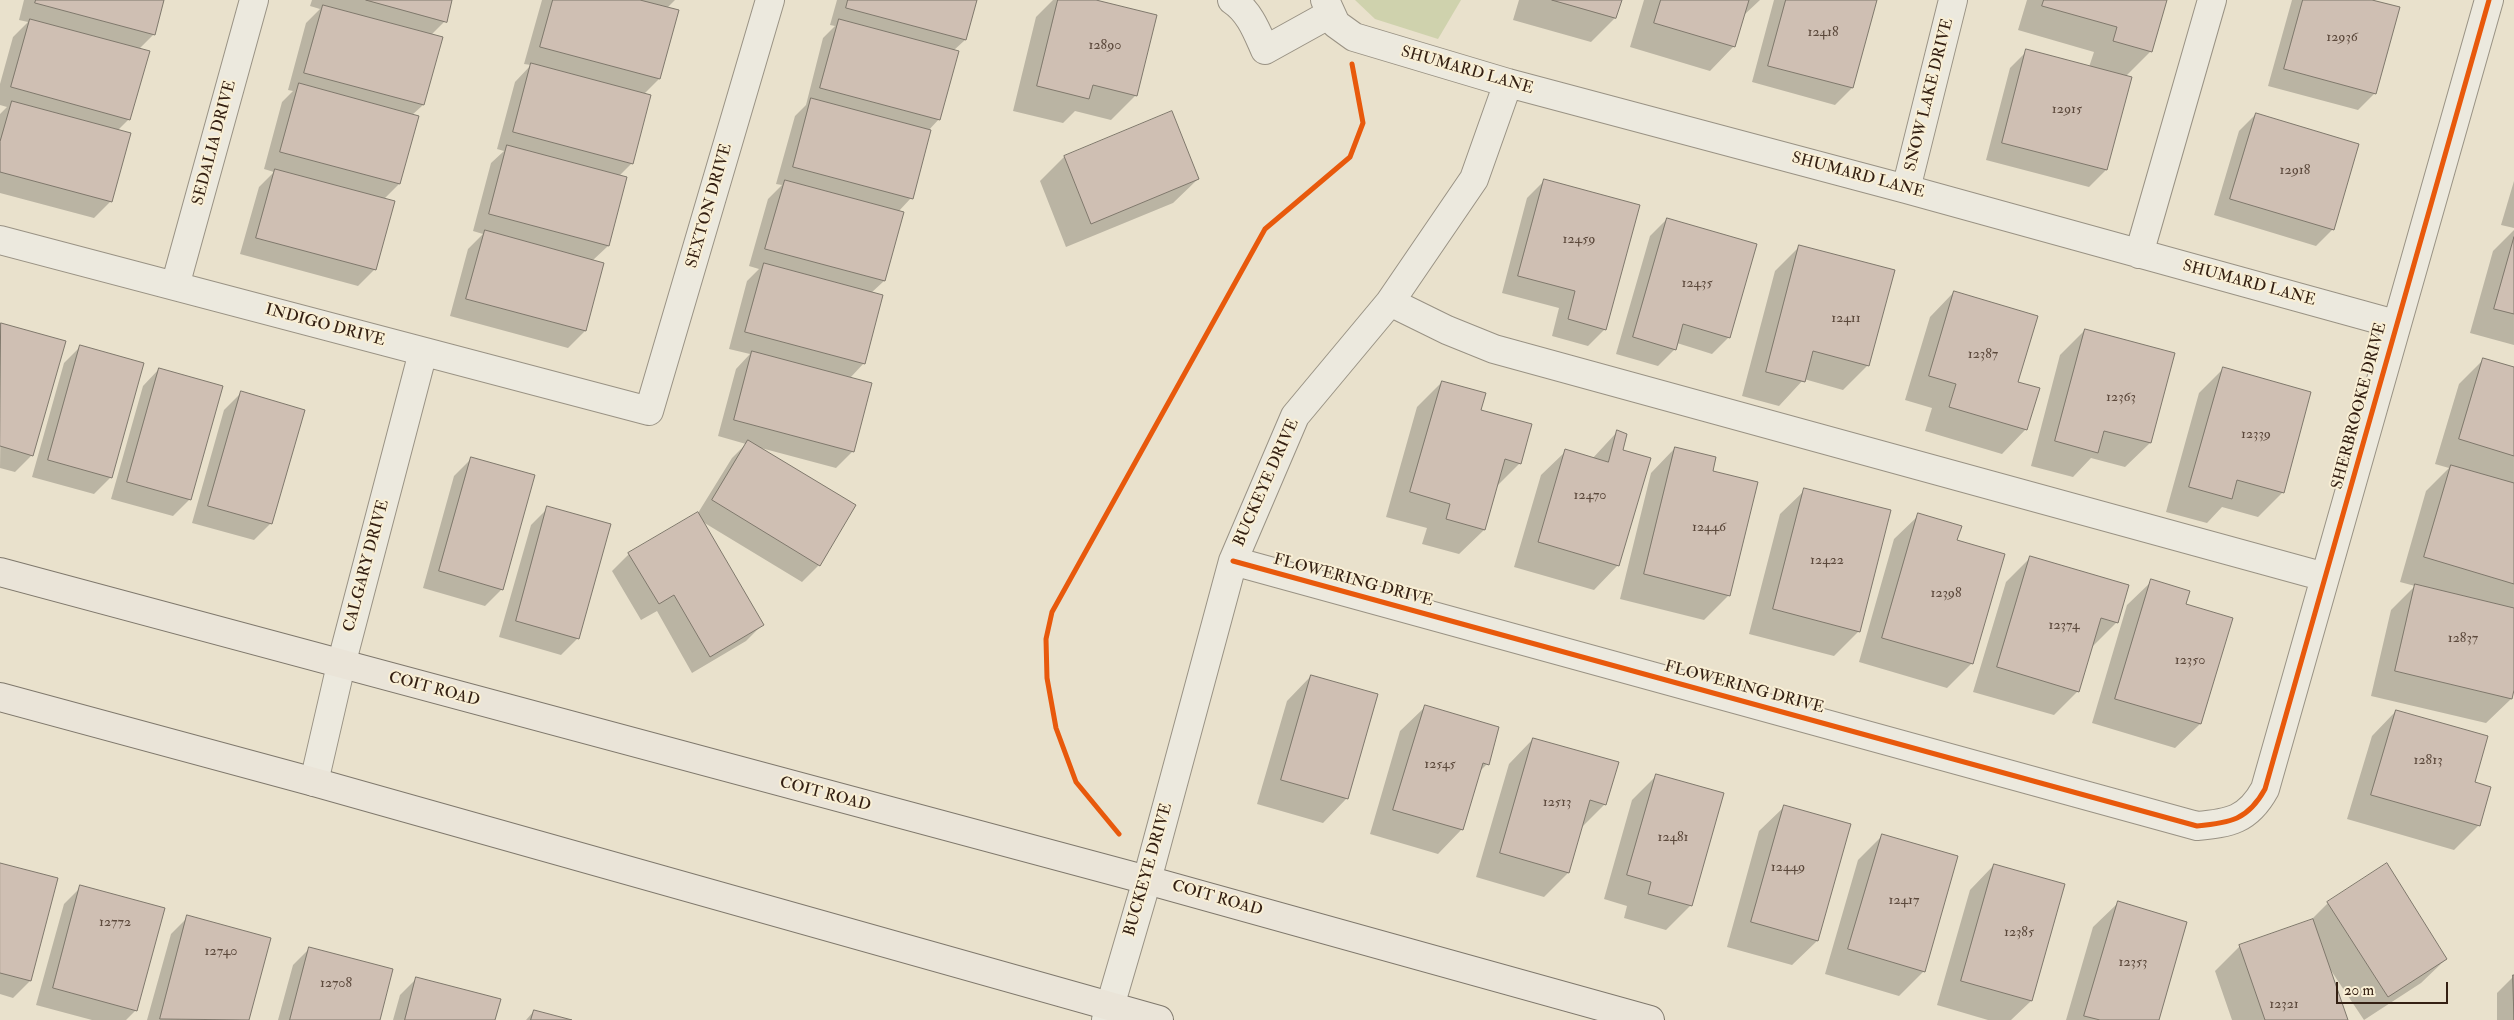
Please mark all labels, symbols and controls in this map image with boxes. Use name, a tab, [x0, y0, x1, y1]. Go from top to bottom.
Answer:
street label: SNOW LAKE DRIVE	[1902, 17, 1958, 173]
house number: 12418	[1807, 25, 1839, 41]
house number: 12936	[2326, 30, 2358, 46]
house number: 12890	[1088, 38, 1122, 54]
street label: SHUMARD LANE	[1399, 43, 1535, 99]
street label: SEDALIA DRIVE	[189, 78, 241, 208]
house number: 12915	[2052, 102, 2082, 118]
street label: SEXTON DRIVE	[683, 141, 737, 271]
street label: SHUMARD LANE	[1789, 149, 1927, 203]
house number: 12918	[2280, 163, 2310, 179]
house number: 12459	[1563, 232, 1595, 248]
street label: SHUMARD LANE	[2180, 257, 2318, 311]
house number: 12435	[1681, 276, 1713, 292]
street label: INDIGO DRIVE	[263, 301, 387, 351]
house number: 12411	[1831, 311, 1861, 327]
street label: SHERBROOKE DRIVE	[2328, 320, 2392, 492]
house number: 12387	[1968, 347, 1998, 363]
house number: 12363	[2106, 390, 2136, 406]
street label: BUCKEYE DRIVE	[1230, 416, 1304, 550]
house number: 12339	[2241, 427, 2271, 443]
house number: 12470	[1574, 488, 1606, 504]
street label: CALGARY DRIVE	[340, 498, 394, 634]
house number: 12446	[1692, 520, 1726, 536]
street label: FLOWERING DRIVE	[1271, 550, 1435, 612]
house number: 12422	[1810, 553, 1844, 569]
house number: 12398	[1930, 586, 1962, 602]
house number: 12374	[2048, 618, 2080, 634]
house number: 12837	[2448, 631, 2478, 647]
house number: 12350	[2175, 653, 2205, 669]
street label: FLOWERING DRIVE	[1662, 657, 1826, 719]
street label: COIT ROAD	[386, 669, 482, 711]
house number: 12813	[2413, 753, 2443, 769]
house number: 12545	[1424, 757, 1456, 773]
street label: COIT ROAD	[777, 774, 873, 816]
house number: 12513	[1543, 795, 1571, 811]
street label: BUCKEYE DRIVE	[1121, 801, 1177, 939]
house number: 12481	[1657, 830, 1689, 846]
house number: 12449	[1771, 860, 1805, 876]
street label: COIT ROAD	[1169, 877, 1265, 921]
house number: 12417	[1888, 893, 1920, 909]
house number: 12772	[99, 915, 131, 931]
house number: 12385	[2004, 925, 2034, 941]
house number: 12740	[205, 944, 237, 960]
house number: 12353	[2119, 955, 2147, 971]
scale bar	[2339, 972, 2452, 1004]
house number: 12708	[320, 976, 352, 992]
text: 20 m	[2344, 981, 2374, 1000]
house number: 12321	[2269, 997, 2299, 1013]

